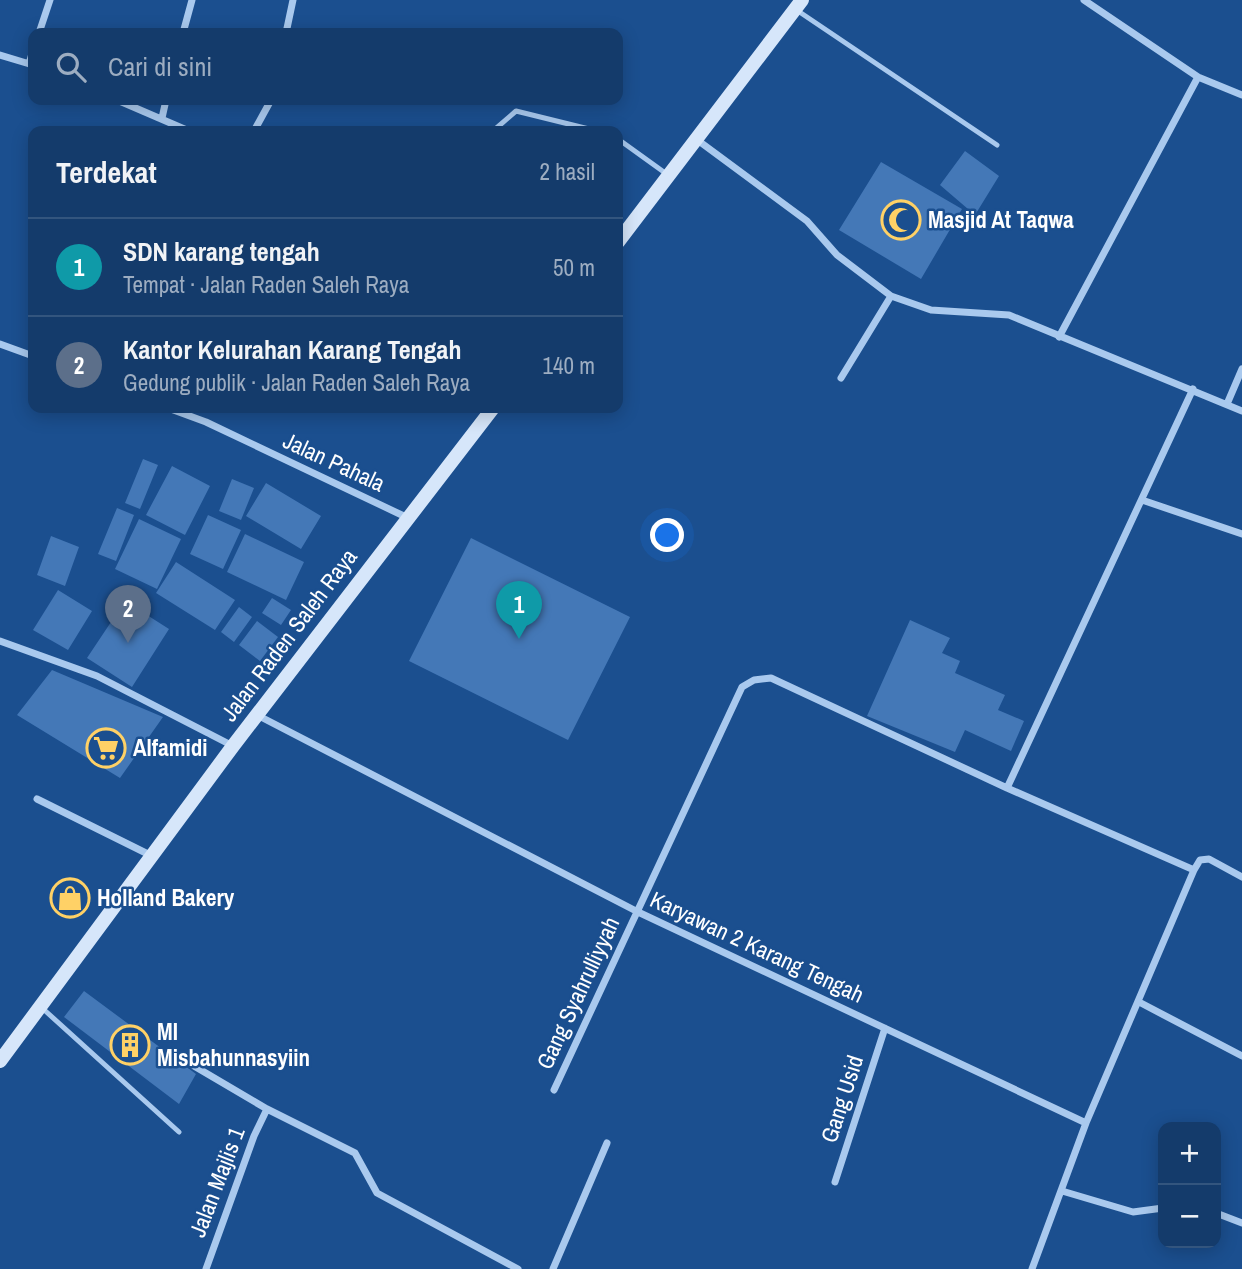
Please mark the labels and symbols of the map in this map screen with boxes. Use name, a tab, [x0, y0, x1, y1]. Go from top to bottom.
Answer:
mosque icon: Masjid At Taqwa	[880, 199, 922, 241]
place label: Masjid At Taqwa	[928, 204, 1074, 235]
street label: Jalan Pahala	[278, 424, 391, 499]
your location	[650, 518, 684, 552]
street label: Jalan Raden Saleh Raya	[213, 542, 364, 727]
pin: 1	[496, 581, 542, 639]
pin: 2	[105, 585, 151, 643]
supermarket icon: Alfamidi	[85, 727, 127, 769]
place label: Alfamidi	[133, 732, 207, 763]
shop icon: Holland Bakery	[49, 877, 91, 919]
place label: Holland Bakery	[97, 882, 235, 913]
street label: Karyawan 2 Karang Tengah	[645, 883, 869, 1010]
street label: Gang Syahrulliyyah	[529, 912, 626, 1074]
place label: MI Misbahunnasyiin	[157, 1016, 310, 1073]
building icon: MI Misbahunnasyiin	[109, 1024, 151, 1066]
street label: Gang Usid	[813, 1051, 870, 1147]
street label: Jalan Majlis 1	[181, 1122, 252, 1241]

